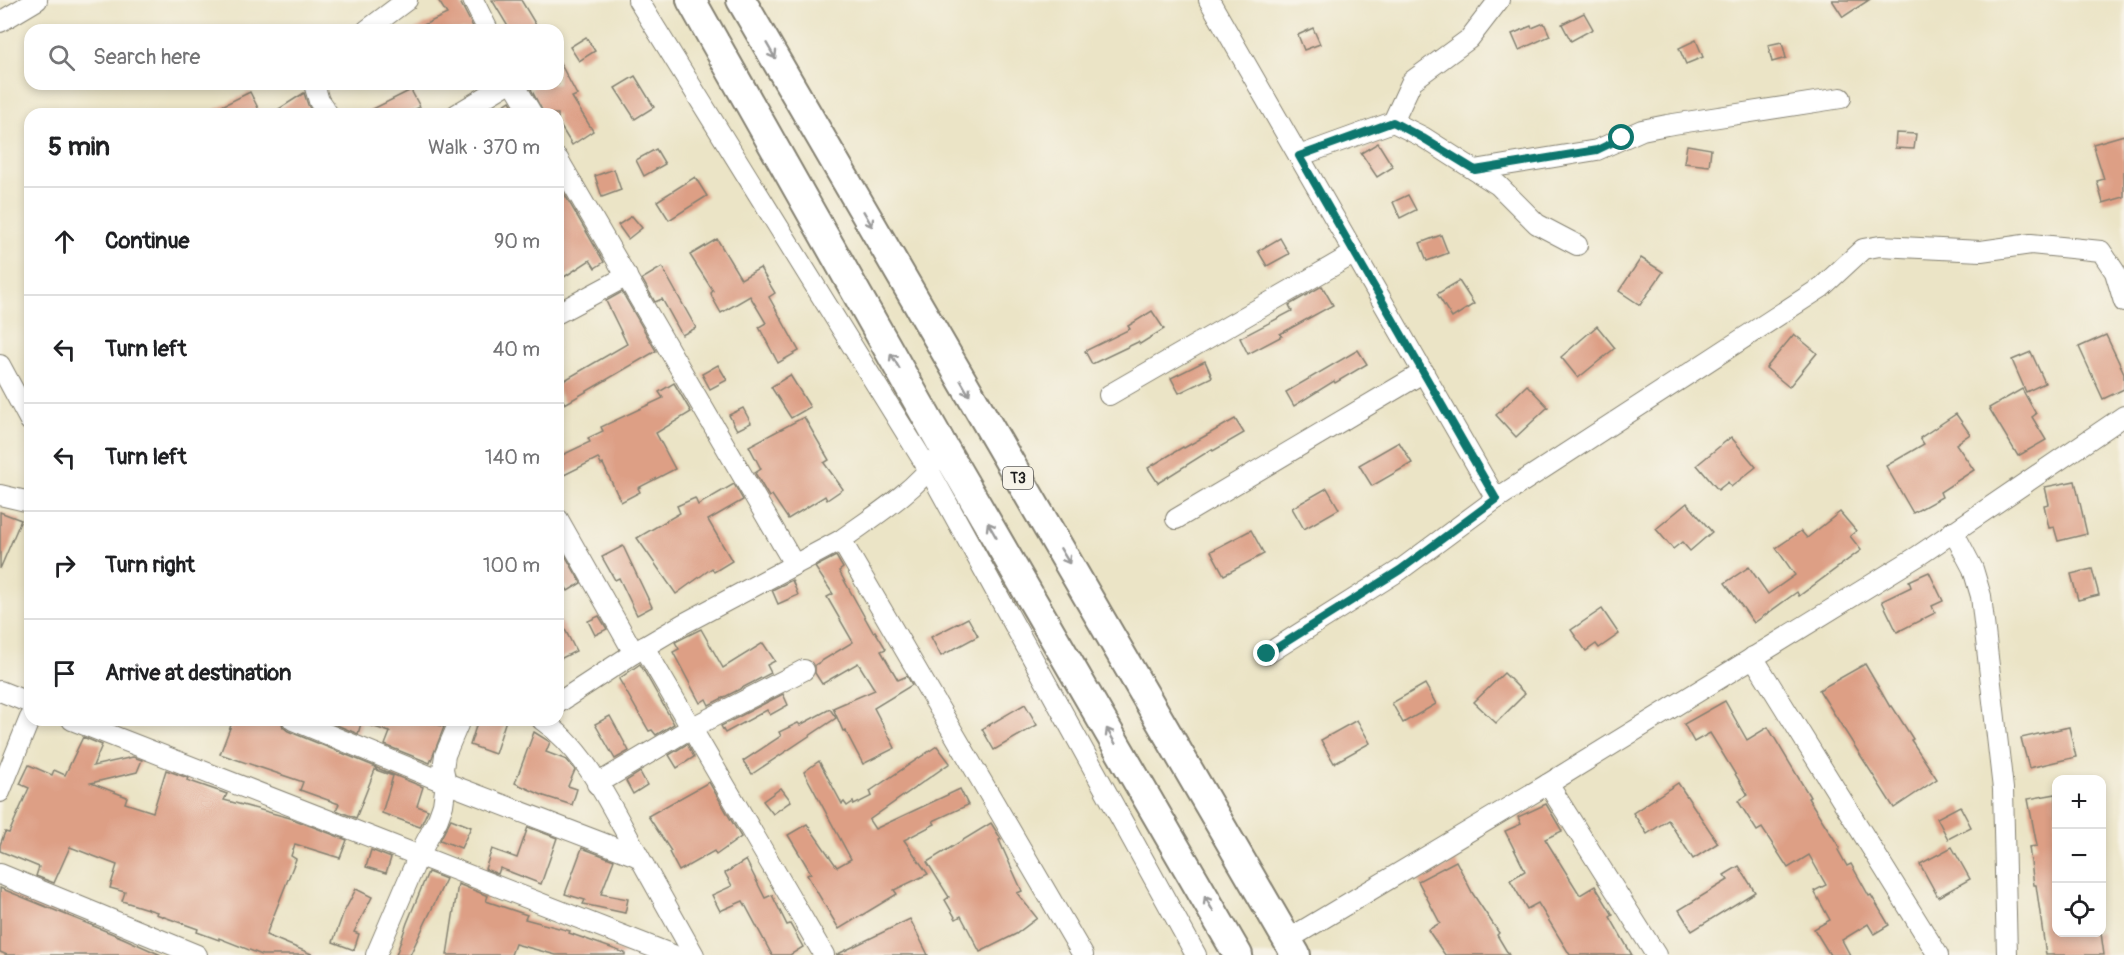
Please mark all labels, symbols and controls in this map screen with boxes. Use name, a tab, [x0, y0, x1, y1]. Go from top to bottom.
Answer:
search box	[24, 24, 564, 90]
icon: search	[45, 41, 78, 74]
one-way arrow	[765, 42, 777, 59]
text: Search here	[93, 43, 200, 71]
route start	[1608, 124, 1634, 150]
text: 5 min	[48, 131, 110, 163]
text: Walk · 370 m	[428, 135, 540, 160]
one-way arrow	[863, 210, 874, 228]
icon: ahead	[48, 225, 81, 258]
text: Continue	[105, 227, 189, 255]
text: 90 m	[494, 229, 540, 254]
icon: left	[48, 333, 81, 366]
text: Turn left	[105, 335, 187, 363]
text: 40 m	[493, 337, 540, 362]
one-way arrow	[889, 353, 901, 370]
one-way arrow	[960, 380, 972, 397]
icon: left	[48, 441, 81, 474]
text: Turn left	[105, 443, 187, 471]
text: 140 m	[485, 445, 540, 470]
road number: T3	[1003, 467, 1033, 489]
one-way arrow	[986, 522, 998, 539]
one-way arrow	[1059, 547, 1071, 564]
icon: right	[48, 549, 81, 582]
text: Turn right	[105, 551, 195, 579]
text: 100 m	[483, 553, 540, 578]
route end	[1253, 640, 1279, 666]
icon: arrive	[48, 657, 81, 690]
text: Arrive at destination	[105, 659, 291, 687]
one-way arrow	[1105, 727, 1116, 745]
map controls	[2052, 775, 2106, 937]
button: +	[2052, 775, 2106, 829]
button: −	[2052, 829, 2106, 883]
button: locate	[2052, 883, 2106, 937]
one-way arrow	[1202, 896, 1214, 913]

